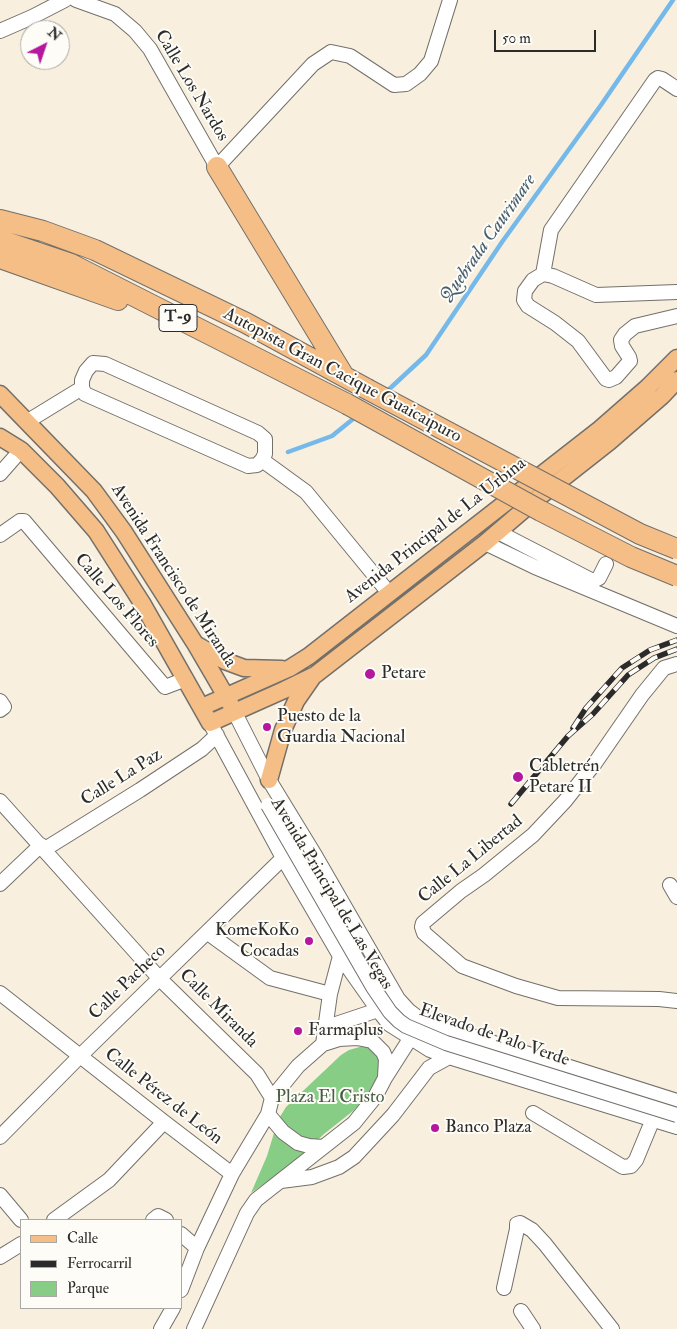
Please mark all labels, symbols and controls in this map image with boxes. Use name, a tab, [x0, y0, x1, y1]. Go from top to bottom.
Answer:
north arrow	[20, 20, 70, 70]
scale bar	[497, 20, 600, 52]
text: N	[44, 24, 65, 45]
street label: Calle Los Nardos	[149, 26, 233, 146]
text: 50 m	[502, 29, 531, 48]
water label: Quebrada Caurimare	[436, 170, 542, 308]
road number: T-9	[159, 304, 197, 332]
street label: Autopista Gran Cacique Guaicaipuro	[219, 304, 465, 448]
street label: Avenida Principal de La Urbina	[341, 453, 531, 609]
street label: Avenida Francisco de Miranda	[106, 480, 240, 672]
street label: Calle Los Flores	[69, 550, 163, 652]
place label: Petare	[381, 663, 426, 685]
marker: Petare	[363, 667, 377, 681]
place label: Puesto de la Guardia Nacional	[277, 706, 405, 749]
marker: Puesto de la Guardia Nacional	[261, 721, 273, 733]
street label: Calle La Paz	[78, 745, 166, 811]
place label: Cabletrén Petare II	[529, 756, 600, 799]
marker: Cabletrén Petare II	[511, 770, 525, 784]
street label: Avenida Principal de Las Vegas	[265, 794, 397, 994]
street label: Calle La Libertad	[414, 811, 528, 909]
place label: KomeKoKo Cocadas	[215, 920, 299, 962]
marker: KomeKoKo Cocadas	[303, 935, 315, 947]
street label: Calle Pacheco	[85, 941, 171, 1025]
street label: Calle Miranda	[174, 965, 262, 1053]
street label: Elevado de Palo Verde	[416, 1000, 572, 1072]
place label: Farmaplus	[308, 1020, 383, 1042]
marker: Farmaplus	[292, 1025, 304, 1037]
street label: Calle Pérez de León	[100, 1044, 226, 1150]
park label: Plaza El Cristo	[276, 1087, 384, 1109]
place label: Banco Plaza	[445, 1117, 532, 1139]
marker: Banco Plaza	[429, 1122, 441, 1134]
legend	[20, 1219, 182, 1309]
text: Calle	[67, 1229, 98, 1248]
text: Ferrocarril	[67, 1254, 132, 1273]
text: Parque	[67, 1279, 109, 1298]

